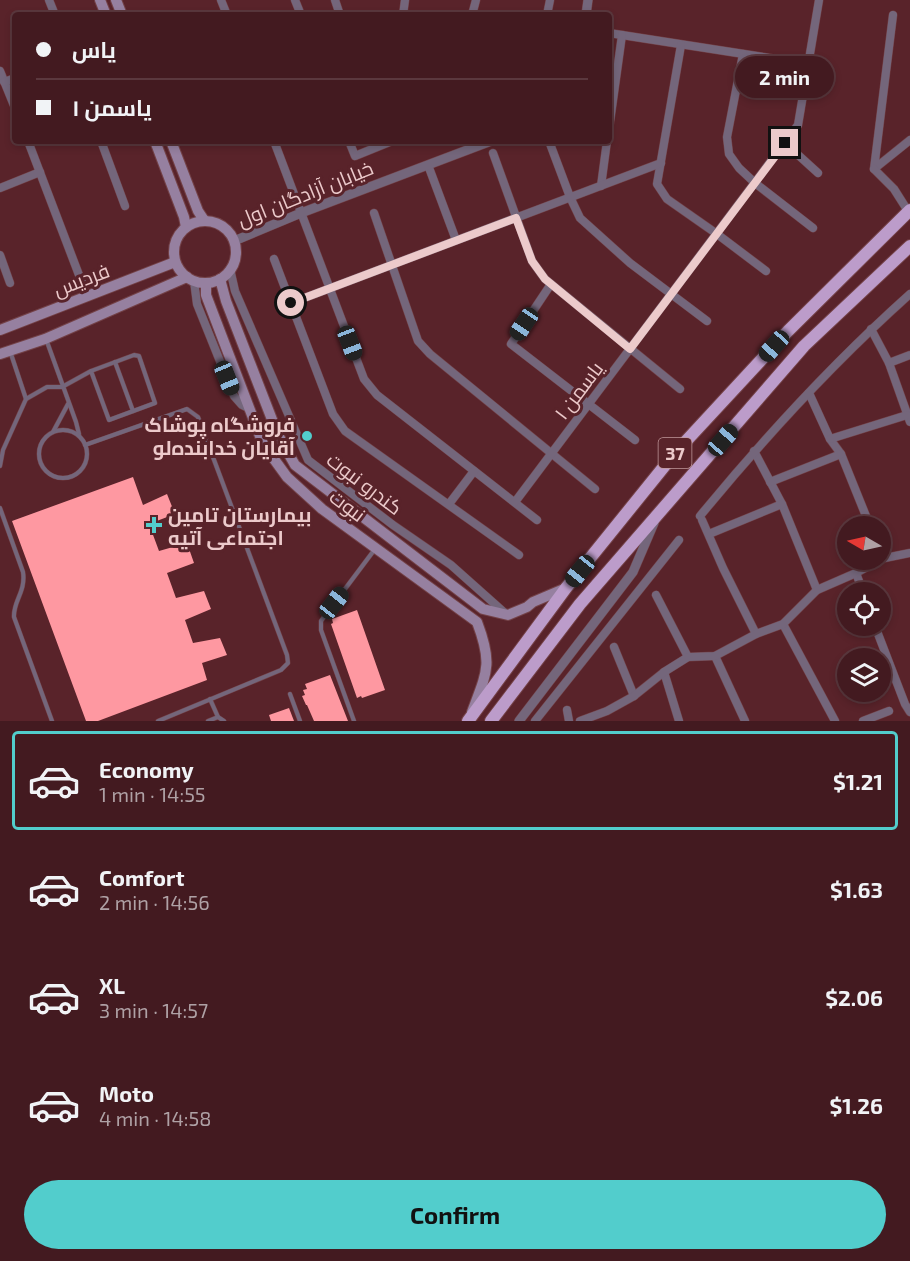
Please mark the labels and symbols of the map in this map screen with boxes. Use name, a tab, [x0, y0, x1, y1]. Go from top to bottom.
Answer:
callout: 2 min	[736, 56, 834, 98]
route end	[771, 129, 798, 156]
street label: خیابان آزادگان اول	[234, 155, 377, 233]
street label: فردیس	[50, 257, 113, 302]
route start	[277, 289, 304, 316]
car	[506, 304, 542, 344]
car	[335, 323, 365, 363]
car	[755, 327, 793, 365]
street label: یاسمن ۱	[549, 356, 609, 425]
car	[212, 358, 242, 398]
place label: فروشگاه پوشاک آقایان خدابنده‌لو	[145, 412, 296, 460]
car	[704, 421, 742, 459]
marker: فروشگاه پوشاک آقایان خدابنده‌لو	[300, 429, 314, 443]
road number: 37	[658, 438, 692, 468]
street label: کندرو نبوت	[323, 447, 407, 519]
street label: نبوت	[325, 484, 371, 526]
place label: بیمارستان تامین اجتماعی آتیه	[168, 502, 312, 550]
marker: بیمارستان تامین اجتماعی آتیه	[145, 516, 163, 534]
north arrow	[837, 516, 891, 570]
car	[562, 551, 598, 591]
car	[316, 583, 352, 623]

